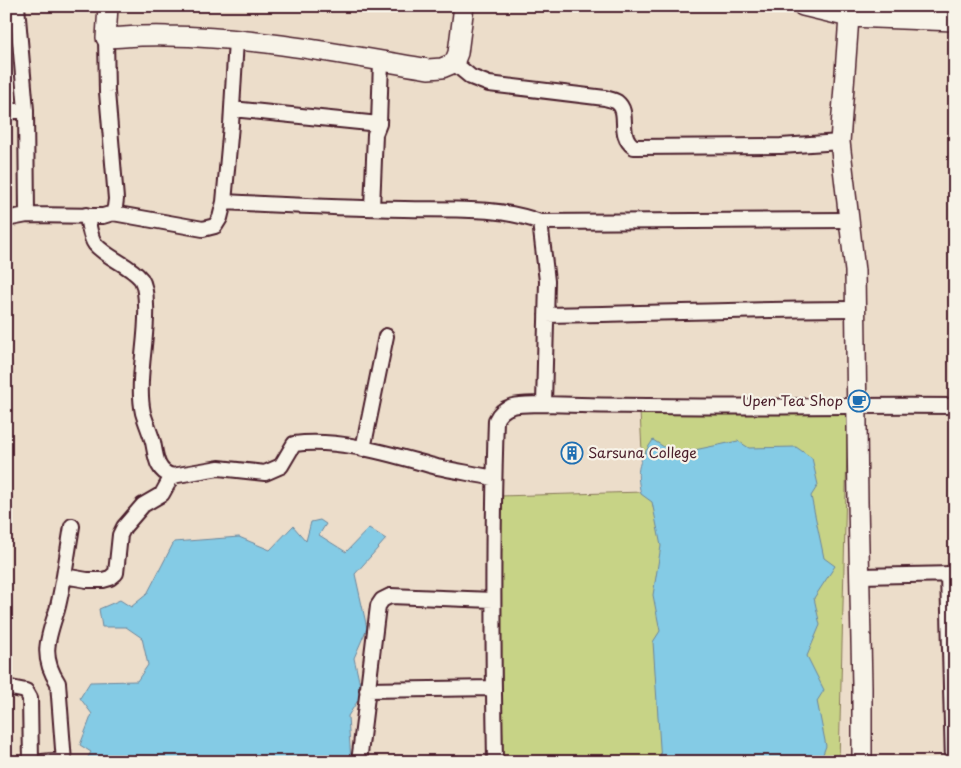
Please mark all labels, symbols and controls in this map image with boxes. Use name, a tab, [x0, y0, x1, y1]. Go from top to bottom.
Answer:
cafe icon: Upen Tea Shop	[847, 389, 871, 413]
place label: Upen Tea Shop	[742, 390, 843, 411]
building icon: Sarsuna College	[560, 441, 584, 465]
place label: Sarsuna College	[588, 442, 697, 463]

